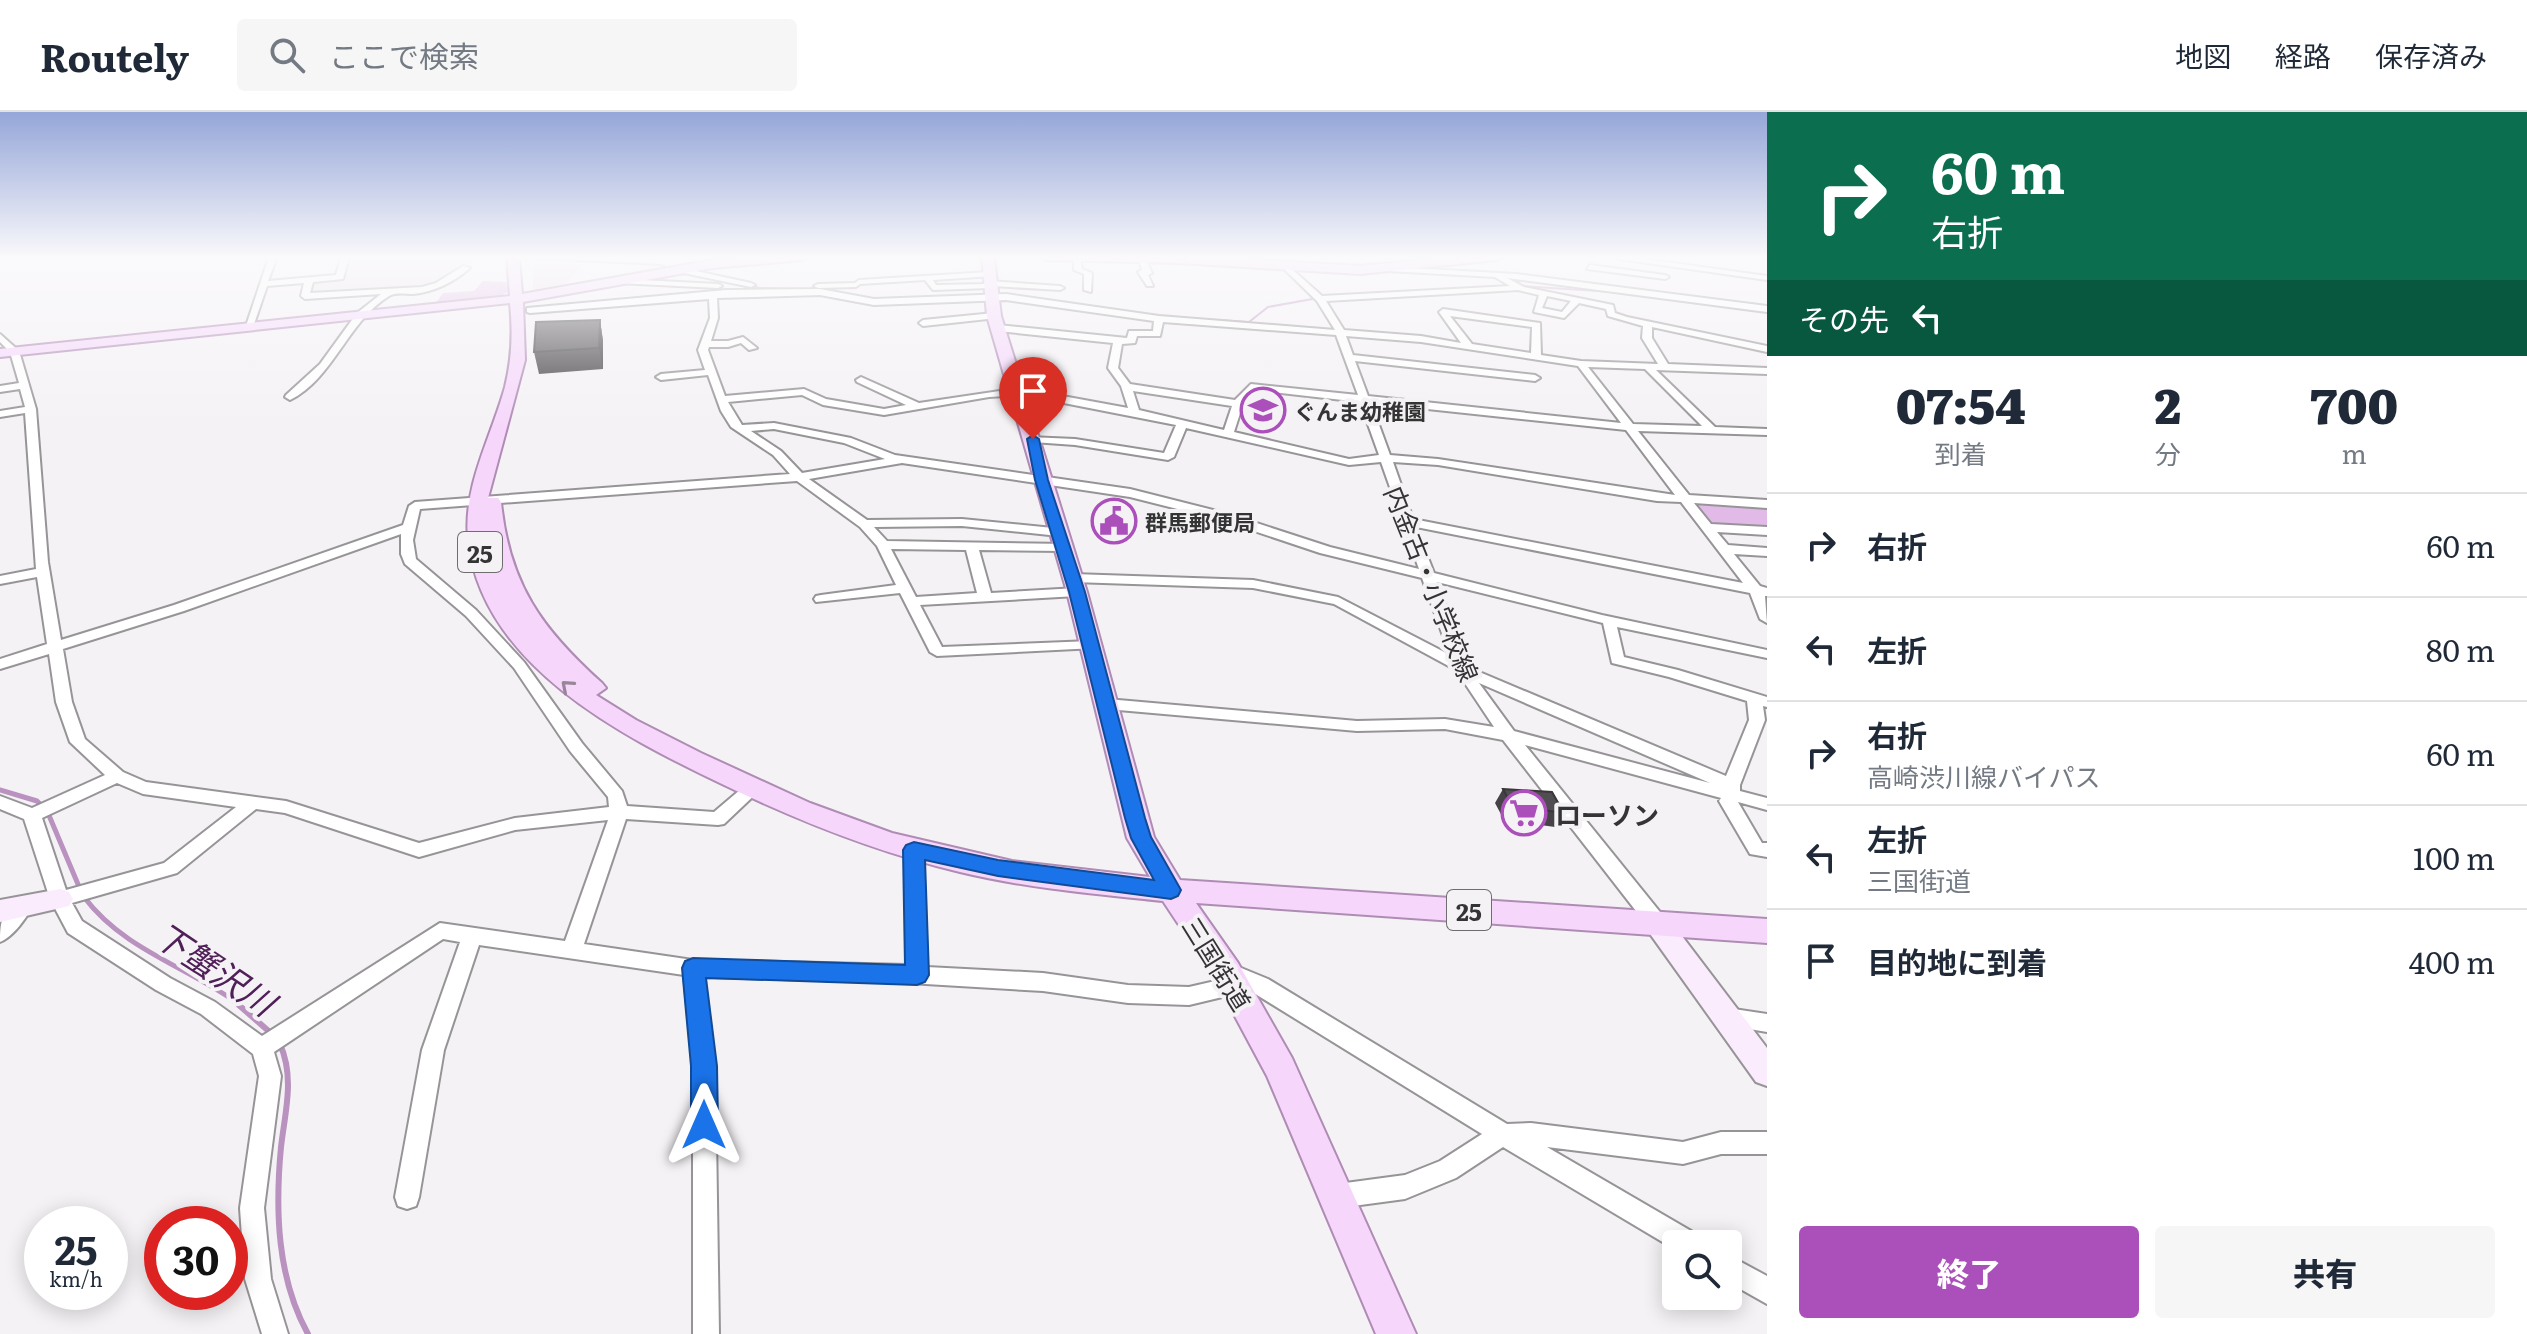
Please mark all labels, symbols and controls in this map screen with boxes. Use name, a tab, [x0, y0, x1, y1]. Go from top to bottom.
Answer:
search box	[237, 19, 797, 91]
text: Routely	[40, 27, 189, 84]
icon: search	[265, 33, 309, 77]
text: ここで検索	[329, 33, 479, 77]
text: 地図	[2175, 34, 2231, 76]
text: 経路	[2275, 34, 2331, 76]
text: 保存済み	[2375, 34, 2487, 76]
text: 60 m	[1931, 128, 2065, 211]
icon: right	[1799, 144, 1903, 248]
text: 右折	[1931, 204, 2003, 257]
text: その先	[1799, 296, 1889, 340]
icon: left	[1905, 296, 1949, 340]
pin	[999, 357, 1067, 439]
text: 07:54	[1896, 368, 2026, 439]
text: 2	[2154, 368, 2181, 439]
text: 700	[2310, 368, 2398, 439]
icon: arrive	[1011, 369, 1055, 413]
school or university icon: ぐんま幼稚園	[1239, 386, 1287, 434]
place label: ぐんま幼稚園	[1294, 394, 1426, 427]
text: 到着	[1935, 433, 1987, 472]
text: 分	[2155, 433, 2181, 472]
text: m	[2341, 433, 2367, 472]
street label: 内金古・小学校線	[1376, 479, 1490, 687]
public building icon: 群馬郵便局	[1090, 497, 1138, 545]
place label: 群馬郵便局	[1145, 505, 1255, 538]
icon: right	[1799, 523, 1843, 567]
text: 右折	[1867, 523, 1927, 567]
text: 60 m	[2426, 523, 2495, 567]
road number: 25	[458, 532, 502, 572]
icon: left	[1799, 627, 1843, 671]
text: 左折	[1867, 627, 1927, 671]
text: 80 m	[2426, 627, 2495, 671]
one-way arrow	[562, 681, 577, 696]
text: 右折	[1867, 712, 1927, 756]
icon: right	[1799, 731, 1843, 775]
text: 60 m	[2426, 731, 2495, 775]
text: 高崎渋川線バイパス	[1867, 756, 2100, 795]
supermarket icon: ローソン	[1500, 789, 1548, 837]
place label: ローソン	[1555, 794, 1659, 833]
text: 左折	[1867, 816, 1927, 860]
icon: left	[1799, 835, 1843, 879]
text: 100 m	[2413, 835, 2495, 879]
text: 三国街道	[1867, 860, 1971, 899]
road number: 25	[1447, 890, 1491, 930]
water label: 下蟹沢川	[146, 908, 289, 1027]
street label: 三国街道	[1174, 909, 1262, 1017]
icon: arrive	[1799, 939, 1843, 983]
text: 目的地に到着	[1867, 939, 2047, 983]
text: 400 m	[2409, 939, 2495, 983]
position arrow	[662, 1083, 746, 1167]
speed limit sign: 30	[144, 1206, 248, 1310]
text: 25	[54, 1218, 98, 1277]
button: 終了	[1799, 1226, 2139, 1318]
button: 共有	[2155, 1226, 2495, 1318]
map controls	[1662, 1230, 1742, 1310]
button: search	[1662, 1230, 1742, 1310]
text: km/h	[49, 1263, 103, 1293]

